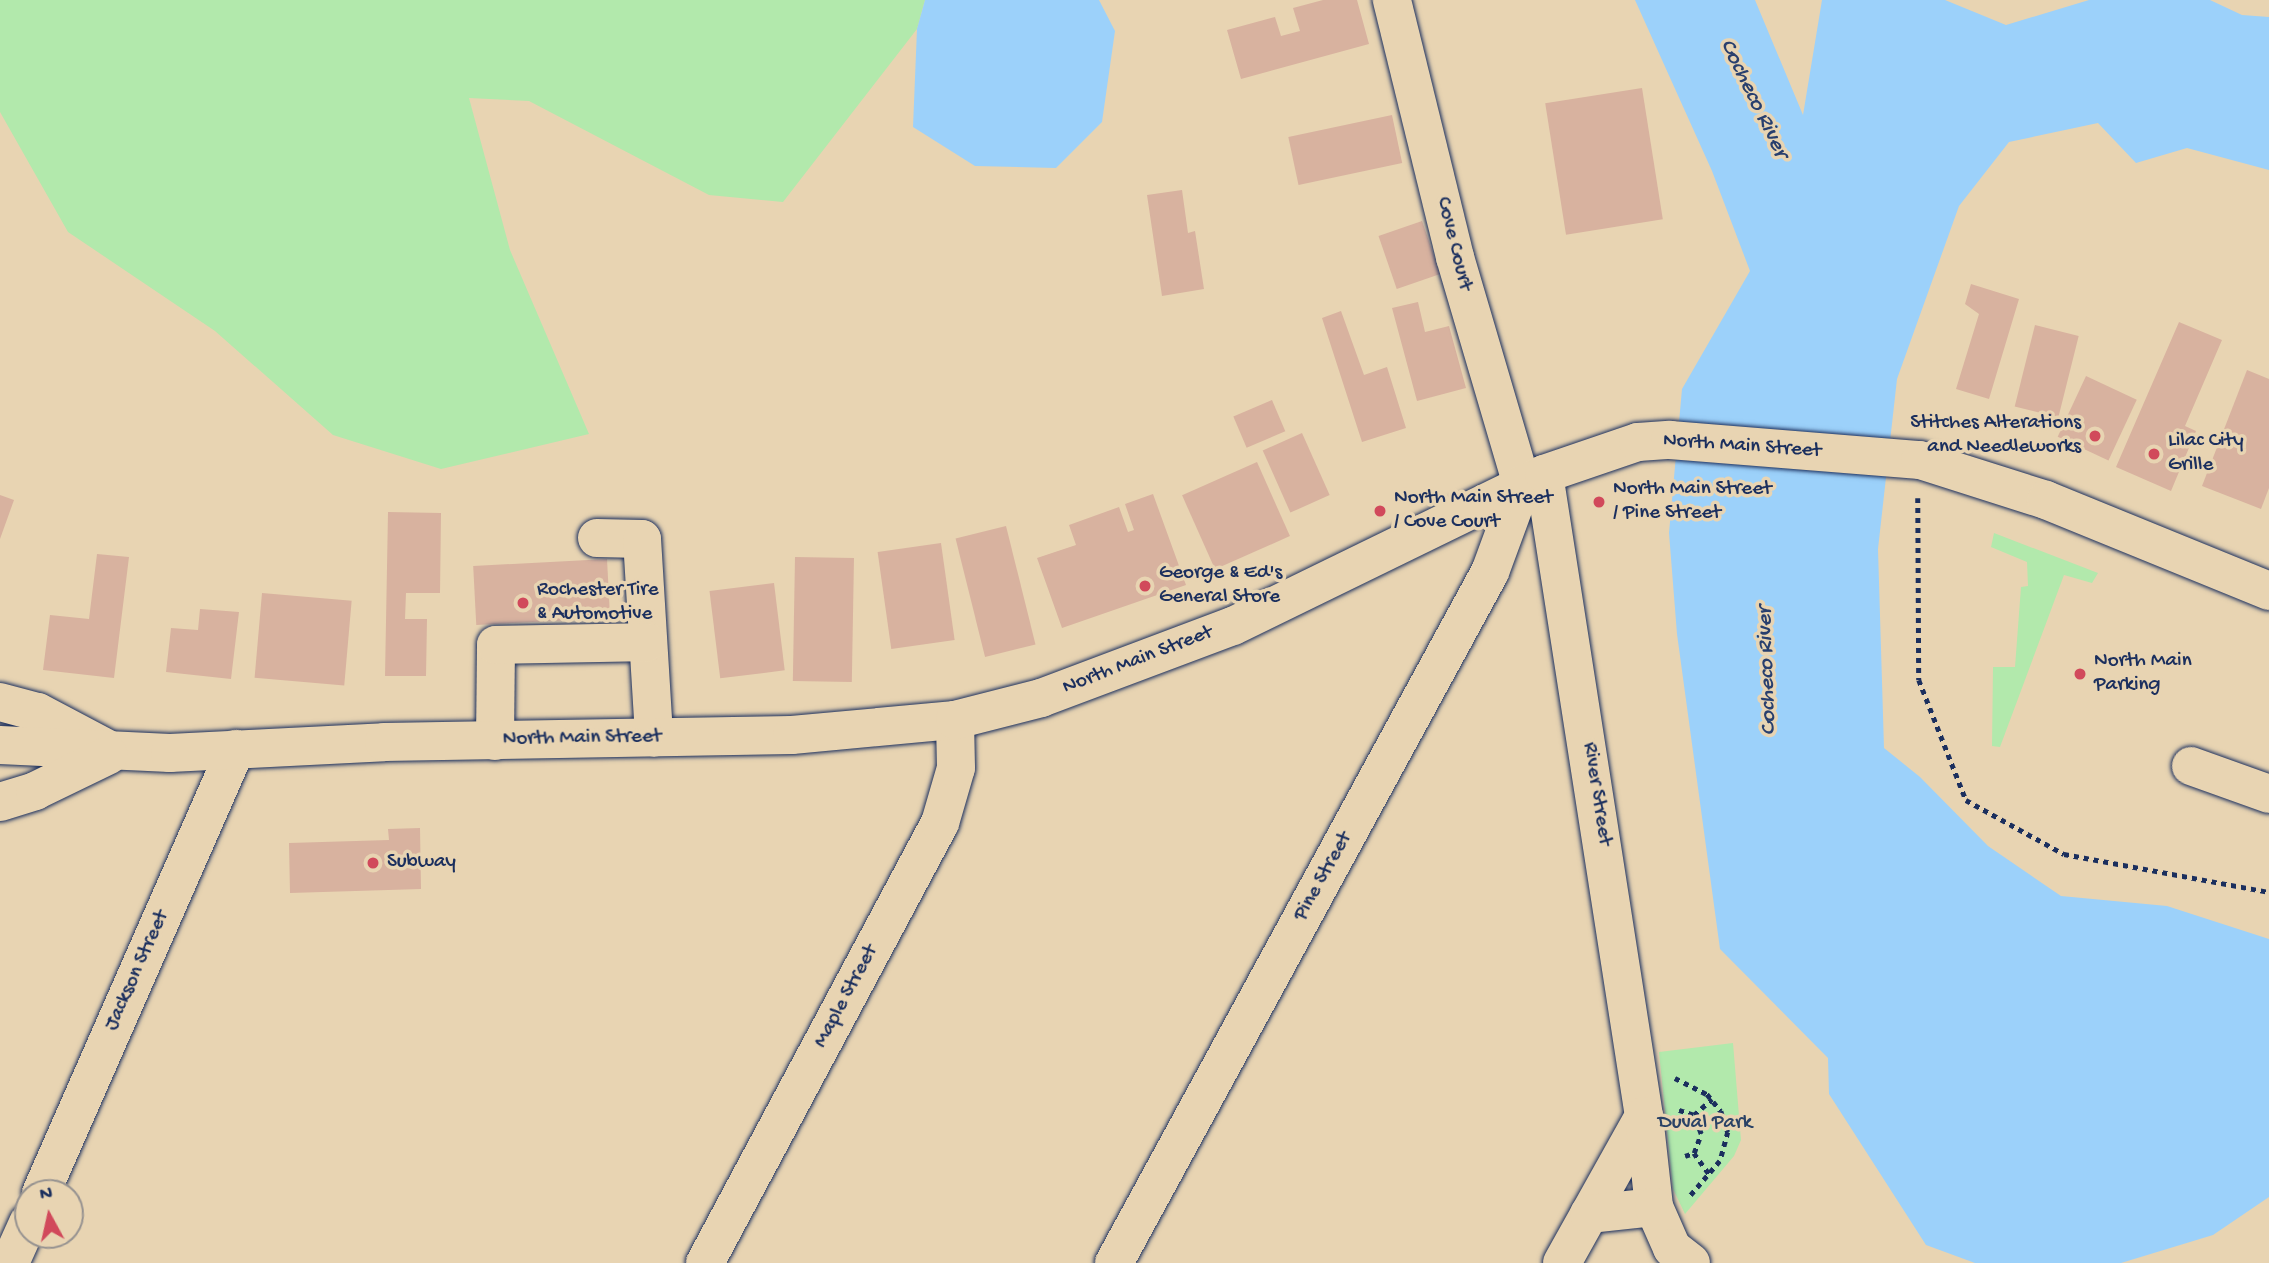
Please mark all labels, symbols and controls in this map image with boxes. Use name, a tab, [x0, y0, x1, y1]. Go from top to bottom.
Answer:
water label: Cocheco River	[1712, 35, 1794, 163]
street label: Cove Court	[1429, 195, 1477, 293]
place label: Stitches Alterations and Needleworks	[1910, 411, 2081, 461]
marker: Stitches Alterations and Needleworks	[2087, 428, 2103, 444]
street label: North Main Street	[1662, 429, 1822, 465]
place label: Lilac City Grille	[2168, 429, 2243, 479]
marker: Lilac City Grille	[2146, 446, 2162, 462]
place label: North Main Street / Pine Street	[1613, 477, 1772, 527]
place label: North Main Street / Cove Court	[1394, 486, 1553, 536]
marker: North Main Street / Pine Street	[1591, 494, 1607, 510]
marker: North Main Street / Cove Court	[1372, 503, 1388, 519]
place label: George & Ed's General Store	[1159, 561, 1282, 611]
place label: Rochester Tire & Automotive	[537, 578, 659, 628]
marker: George & Ed's General Store	[1137, 578, 1153, 594]
marker: Rochester Tire & Automotive	[515, 595, 531, 611]
water label: Cocheco River	[1752, 606, 1784, 736]
street label: North Main Street	[1059, 621, 1217, 701]
place label: North Main Parking	[2094, 649, 2192, 699]
marker: North Main Parking	[2072, 666, 2088, 682]
street label: North Main Street	[502, 725, 662, 753]
street label: River Street	[1575, 741, 1617, 847]
street label: Pine Street	[1289, 828, 1359, 926]
place label: Subway	[387, 850, 456, 876]
marker: Subway	[365, 855, 381, 871]
street label: Jackson Street	[100, 907, 176, 1035]
street label: Maple Street	[809, 941, 885, 1053]
park label: Duval Park	[1658, 1111, 1752, 1137]
north arrow	[14, 1179, 84, 1249]
text: N	[39, 1182, 54, 1207]

